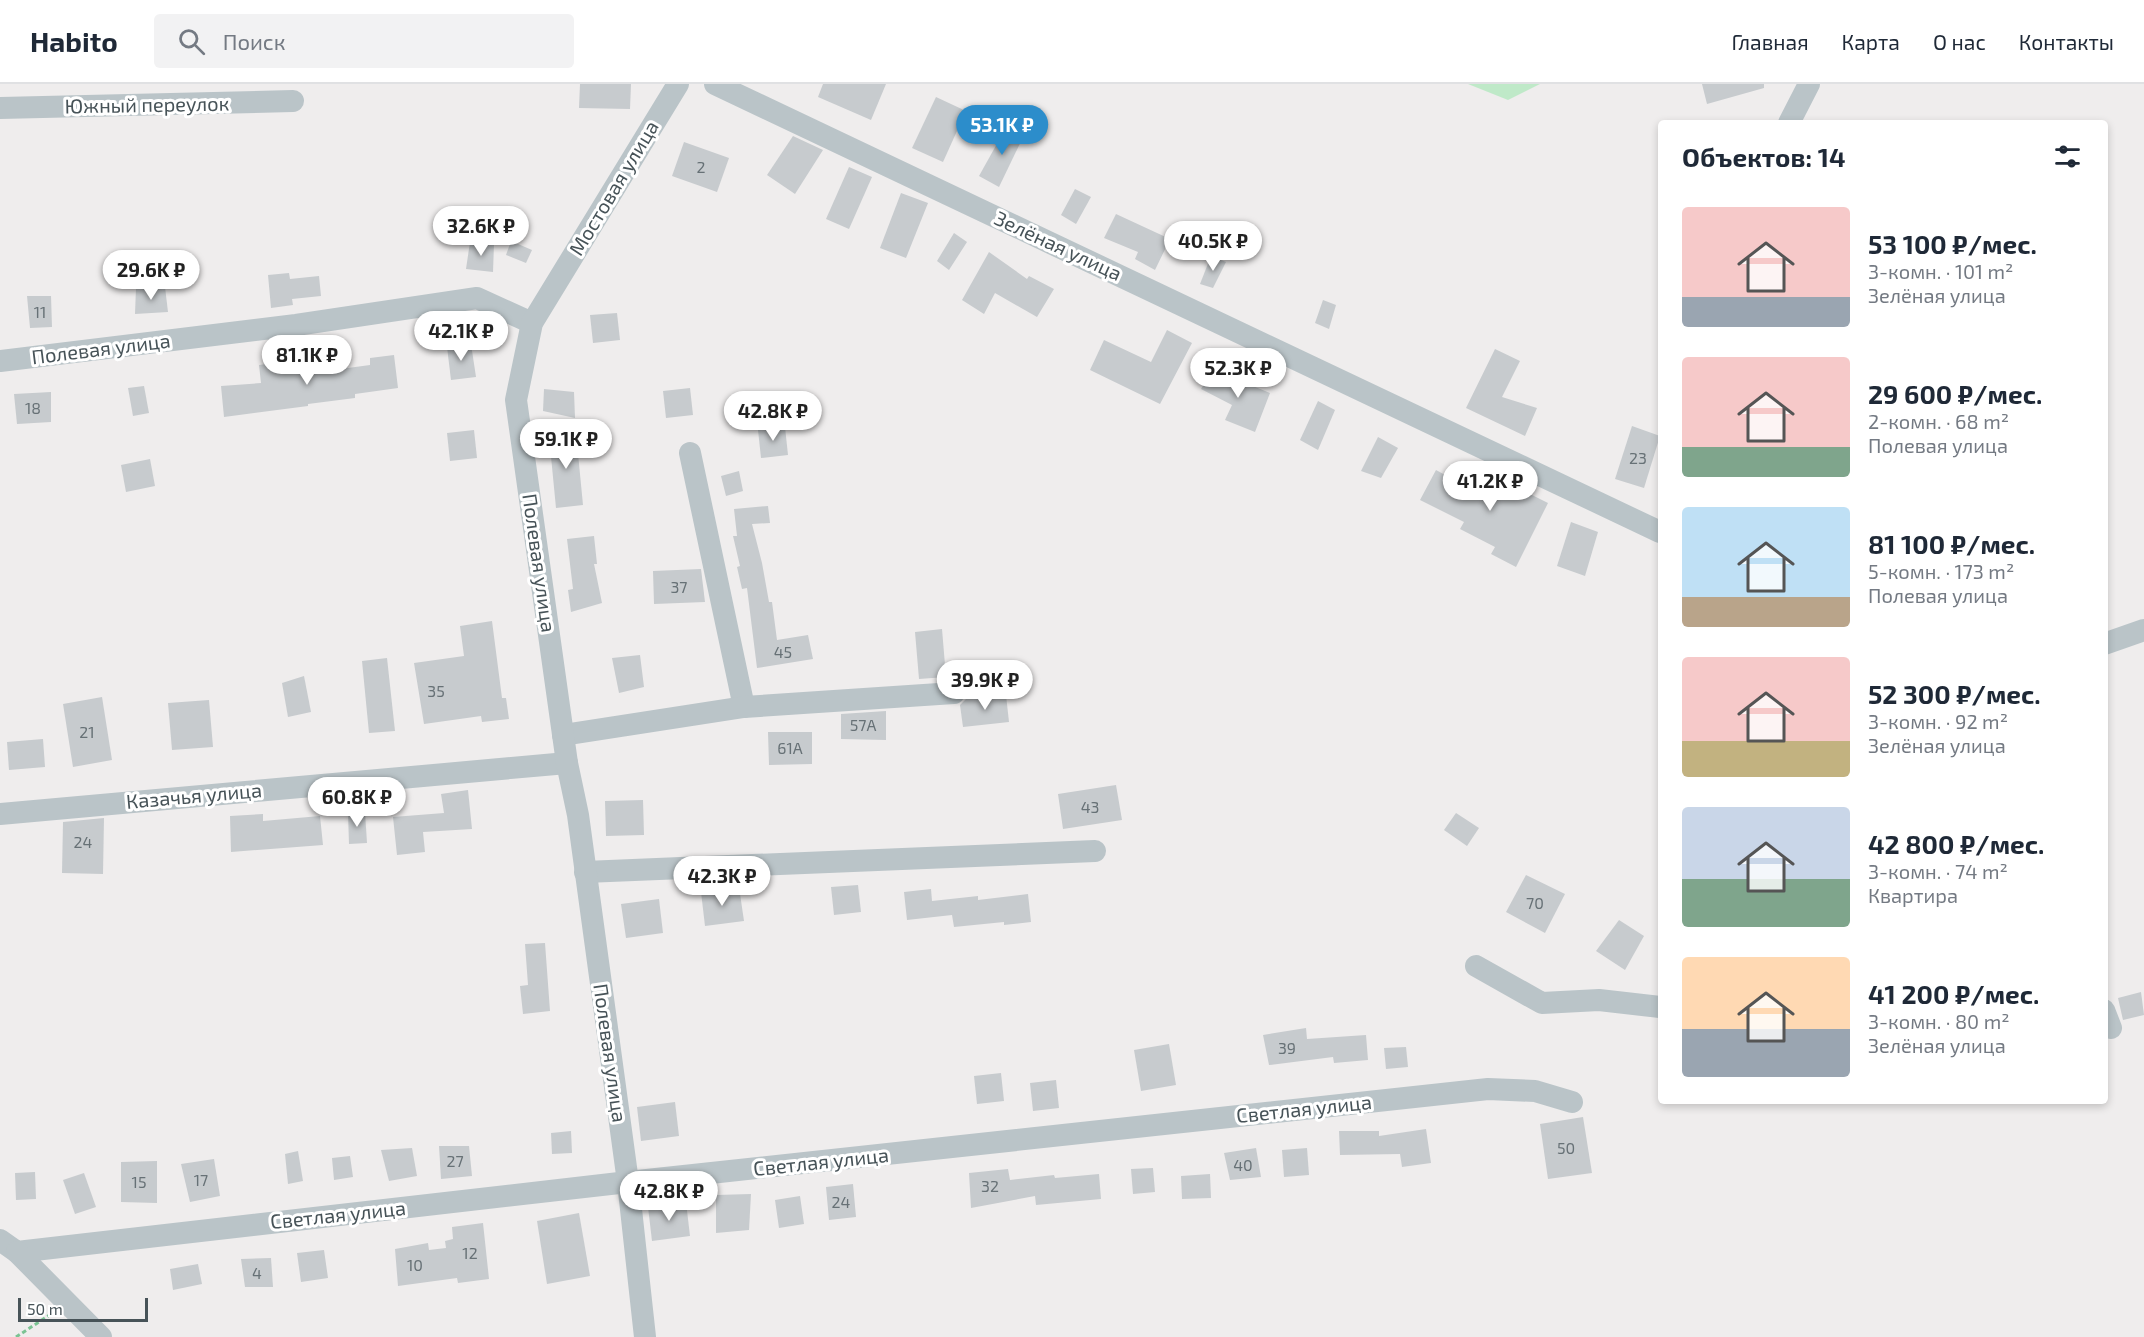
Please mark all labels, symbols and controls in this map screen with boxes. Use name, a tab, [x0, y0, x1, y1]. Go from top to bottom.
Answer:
search box	[154, 14, 574, 68]
text: Habito	[30, 24, 118, 58]
icon: search	[175, 25, 208, 58]
text: Поиск	[223, 28, 285, 54]
text: Главная	[1732, 29, 1809, 54]
text: Карта	[1842, 29, 1900, 54]
text: О нас	[1933, 29, 1986, 54]
text: Контакты	[2019, 29, 2114, 54]
street label: Южный переулок	[64, 91, 230, 118]
pin: 53.1K ₽	[947, 105, 1057, 156]
text: 53.1K ₽	[970, 112, 1034, 136]
street label: Мостовая улица	[563, 116, 664, 260]
icon: filters	[2051, 140, 2084, 173]
text: Объектов: 14	[1682, 141, 1846, 172]
house number: 2	[697, 157, 706, 176]
street label: Зелёная улица	[991, 205, 1126, 286]
pin: 32.6K ₽	[426, 206, 536, 257]
text: 32.6K ₽	[447, 213, 515, 237]
pin: 40.5K ₽	[1158, 221, 1268, 272]
text: 40.5K ₽	[1178, 228, 1248, 252]
text: 53 100 ₽/мес.	[1868, 228, 2037, 259]
icon: home	[1730, 231, 1802, 303]
pin: 29.6K ₽	[96, 250, 206, 301]
text: 29.6K ₽	[117, 257, 185, 281]
text: 3-комн. · 101 m²	[1868, 259, 2013, 283]
text: Зелёная улица	[1868, 283, 2006, 307]
house number: 11	[34, 302, 46, 321]
pin: 42.1K ₽	[406, 311, 516, 362]
text: 42.1K ₽	[428, 318, 494, 342]
street label: Полевая улица	[30, 328, 172, 369]
pin: 81.1K ₽	[252, 335, 362, 386]
text: 81.1K ₽	[276, 342, 338, 366]
pin: 52.3K ₽	[1183, 348, 1293, 399]
text: 52.3K ₽	[1204, 355, 1272, 379]
text: 29 600 ₽/мес.	[1868, 378, 2042, 409]
icon: home	[1730, 381, 1802, 453]
pin: 42.8K ₽	[718, 391, 828, 442]
house number: 18	[25, 398, 41, 417]
text: 42.8K ₽	[738, 398, 808, 422]
text: 2-комн. · 68 m²	[1868, 409, 2009, 433]
pin: 59.1K ₽	[511, 419, 621, 470]
text: 59.1K ₽	[534, 426, 598, 450]
text: Полевая улица	[1868, 433, 2008, 457]
house number: 23	[1629, 448, 1647, 467]
pin: 41.2K ₽	[1435, 461, 1545, 512]
text: 41.2K ₽	[1457, 468, 1523, 492]
street label: Полевая улица	[517, 492, 562, 634]
text: 81 100 ₽/мес.	[1868, 528, 2035, 559]
icon: home	[1730, 531, 1802, 603]
text: 5-комн. · 173 m²	[1868, 559, 2014, 583]
house number: 37	[670, 577, 688, 596]
text: Полевая улица	[1868, 583, 2008, 607]
house number: 45	[774, 642, 792, 661]
pin: 39.9K ₽	[930, 660, 1040, 711]
text: 39.9K ₽	[951, 667, 1019, 691]
text: 52 300 ₽/мес.	[1868, 678, 2041, 709]
house number: 35	[427, 681, 445, 700]
icon: home	[1730, 681, 1802, 753]
text: 3-комн. · 92 m²	[1868, 709, 2008, 733]
house number: 57А	[850, 715, 876, 734]
house number: 21	[79, 722, 95, 741]
text: Зелёная улица	[1868, 733, 2006, 757]
house number: 61А	[777, 738, 803, 757]
street label: Казачья улица	[125, 777, 263, 814]
pin: 60.8K ₽	[302, 777, 412, 828]
text: 60.8K ₽	[322, 784, 392, 808]
house number: 43	[1081, 797, 1099, 816]
text: 42 800 ₽/мес.	[1868, 828, 2044, 859]
icon: home	[1730, 831, 1802, 903]
house number: 24	[74, 832, 93, 851]
pin: 42.3K ₽	[667, 856, 777, 907]
text: 3-комн. · 74 m²	[1868, 859, 2008, 883]
text: 42.3K ₽	[687, 863, 757, 887]
text: Квартира	[1868, 883, 1958, 907]
house number: 70	[1526, 893, 1544, 912]
text: 41 200 ₽/мес.	[1868, 978, 2039, 1009]
icon: home	[1730, 981, 1802, 1053]
street label: Полевая улица	[588, 982, 633, 1124]
text: 3-комн. · 80 m²	[1868, 1009, 2009, 1033]
text: Зелёная улица	[1868, 1033, 2006, 1057]
house number: 39	[1278, 1038, 1296, 1057]
street label: Светлая улица	[1235, 1089, 1373, 1128]
house number: 50	[1557, 1138, 1575, 1157]
street label: Светлая улица	[752, 1142, 890, 1181]
house number: 27	[446, 1151, 464, 1170]
house number: 40	[1233, 1155, 1253, 1174]
house number: 17	[194, 1170, 208, 1189]
pin: 42.8K ₽	[614, 1171, 724, 1222]
house number: 15	[132, 1172, 146, 1191]
house number: 32	[981, 1176, 999, 1195]
text: 42.8K ₽	[634, 1178, 704, 1202]
house number: 24	[832, 1192, 851, 1211]
street label: Светлая улица	[269, 1195, 407, 1234]
house number: 12	[462, 1243, 478, 1262]
house number: 10	[407, 1255, 423, 1274]
house number: 4	[252, 1263, 262, 1282]
scale bar	[18, 1295, 148, 1322]
text: 50 m	[27, 1299, 63, 1318]

